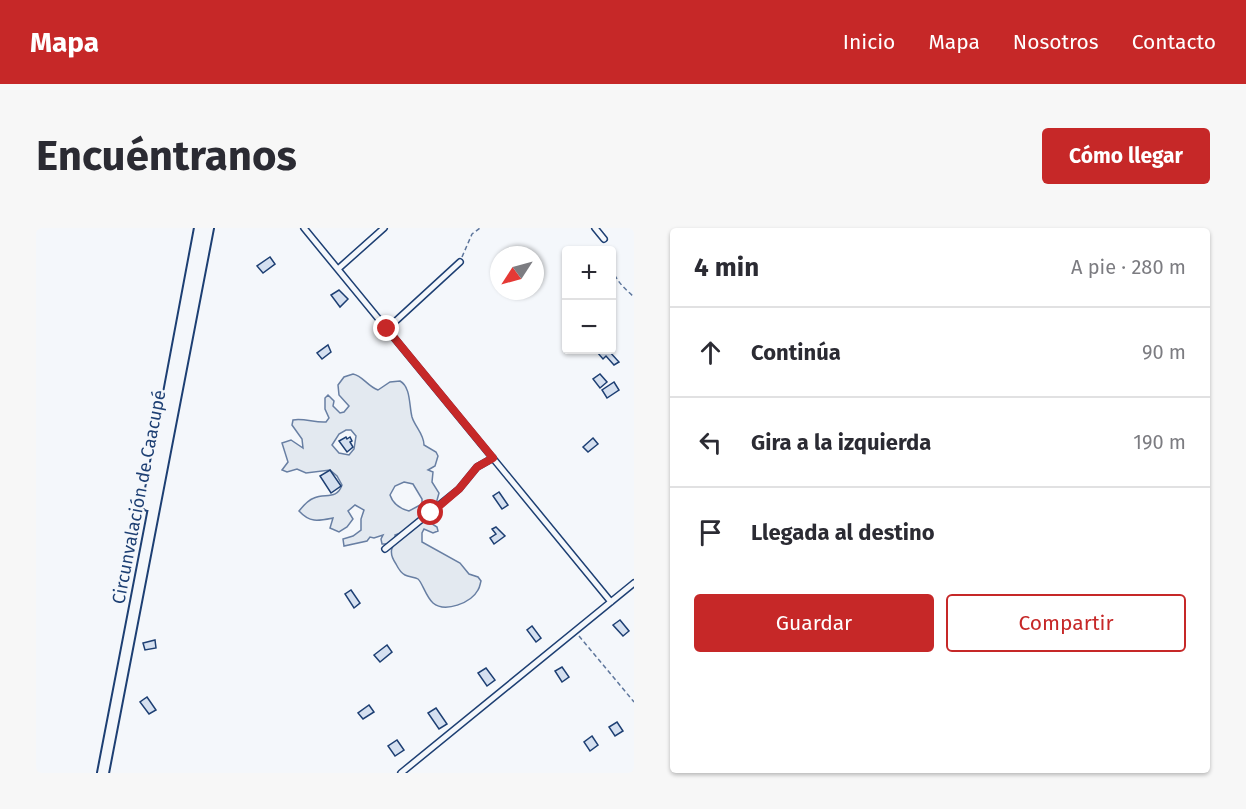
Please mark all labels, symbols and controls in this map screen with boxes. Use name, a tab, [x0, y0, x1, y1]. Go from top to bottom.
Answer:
text: Mapa	[30, 26, 99, 59]
text: Inicio	[843, 29, 895, 55]
text: Mapa	[928, 29, 980, 55]
text: Nosotros	[1013, 29, 1099, 55]
text: Contacto	[1132, 29, 1216, 55]
button: Cómo llegar	[1042, 128, 1210, 184]
text: Encuéntranos	[36, 131, 297, 181]
north arrow	[490, 246, 544, 300]
map controls	[562, 246, 616, 354]
button: +	[562, 246, 616, 300]
text: 4 min	[694, 252, 759, 283]
text: A pie · 280 m	[1071, 255, 1186, 279]
button: −	[562, 300, 616, 354]
route end	[373, 315, 399, 341]
icon: ahead	[694, 336, 727, 369]
text: Continúa	[751, 339, 841, 366]
text: 90 m	[1142, 340, 1186, 364]
street label: Circunvalación de Caacupé	[107, 388, 171, 606]
icon: left	[694, 426, 727, 459]
text: Gira a la izquierda	[751, 429, 931, 456]
text: 190 m	[1133, 430, 1186, 454]
route start	[417, 499, 443, 525]
icon: arrive	[694, 516, 727, 549]
text: Llegada al destino	[751, 519, 935, 546]
button: Guardar	[694, 594, 934, 652]
button: Compartir	[946, 594, 1186, 652]

